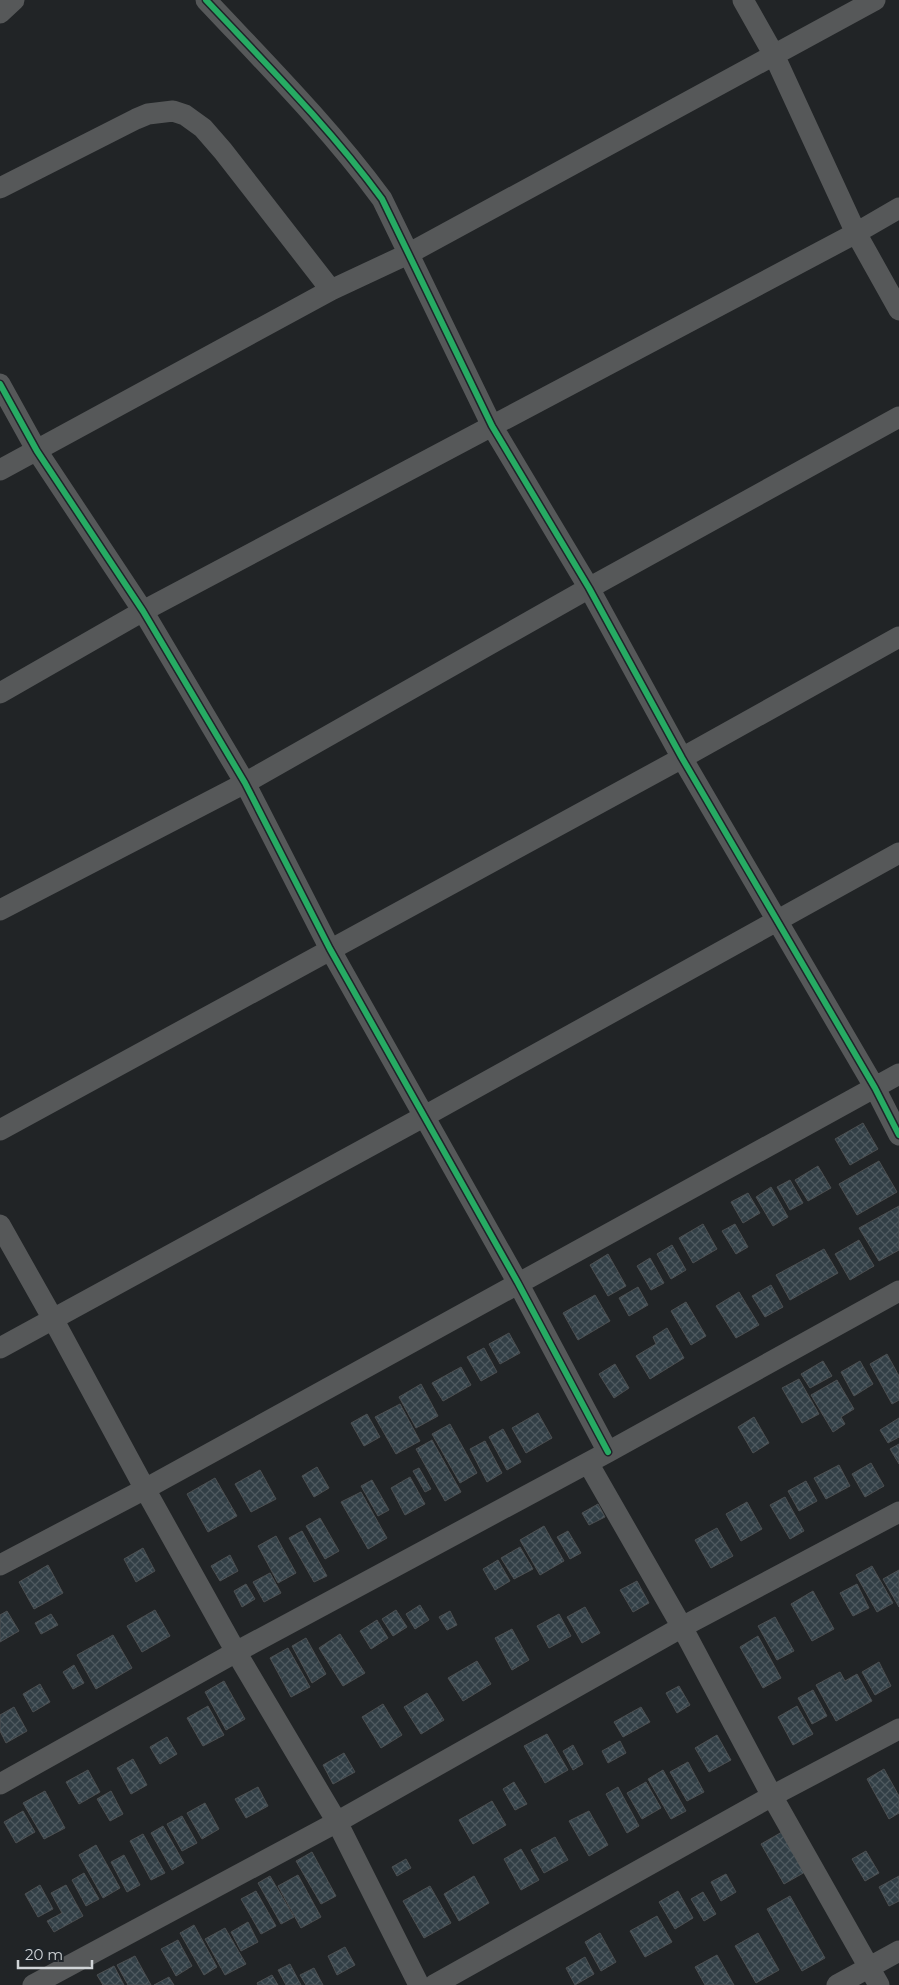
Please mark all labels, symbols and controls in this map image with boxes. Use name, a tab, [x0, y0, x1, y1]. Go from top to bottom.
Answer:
scale bar	[18, 1938, 91, 1970]
text: 20 m	[25, 1945, 63, 1964]

